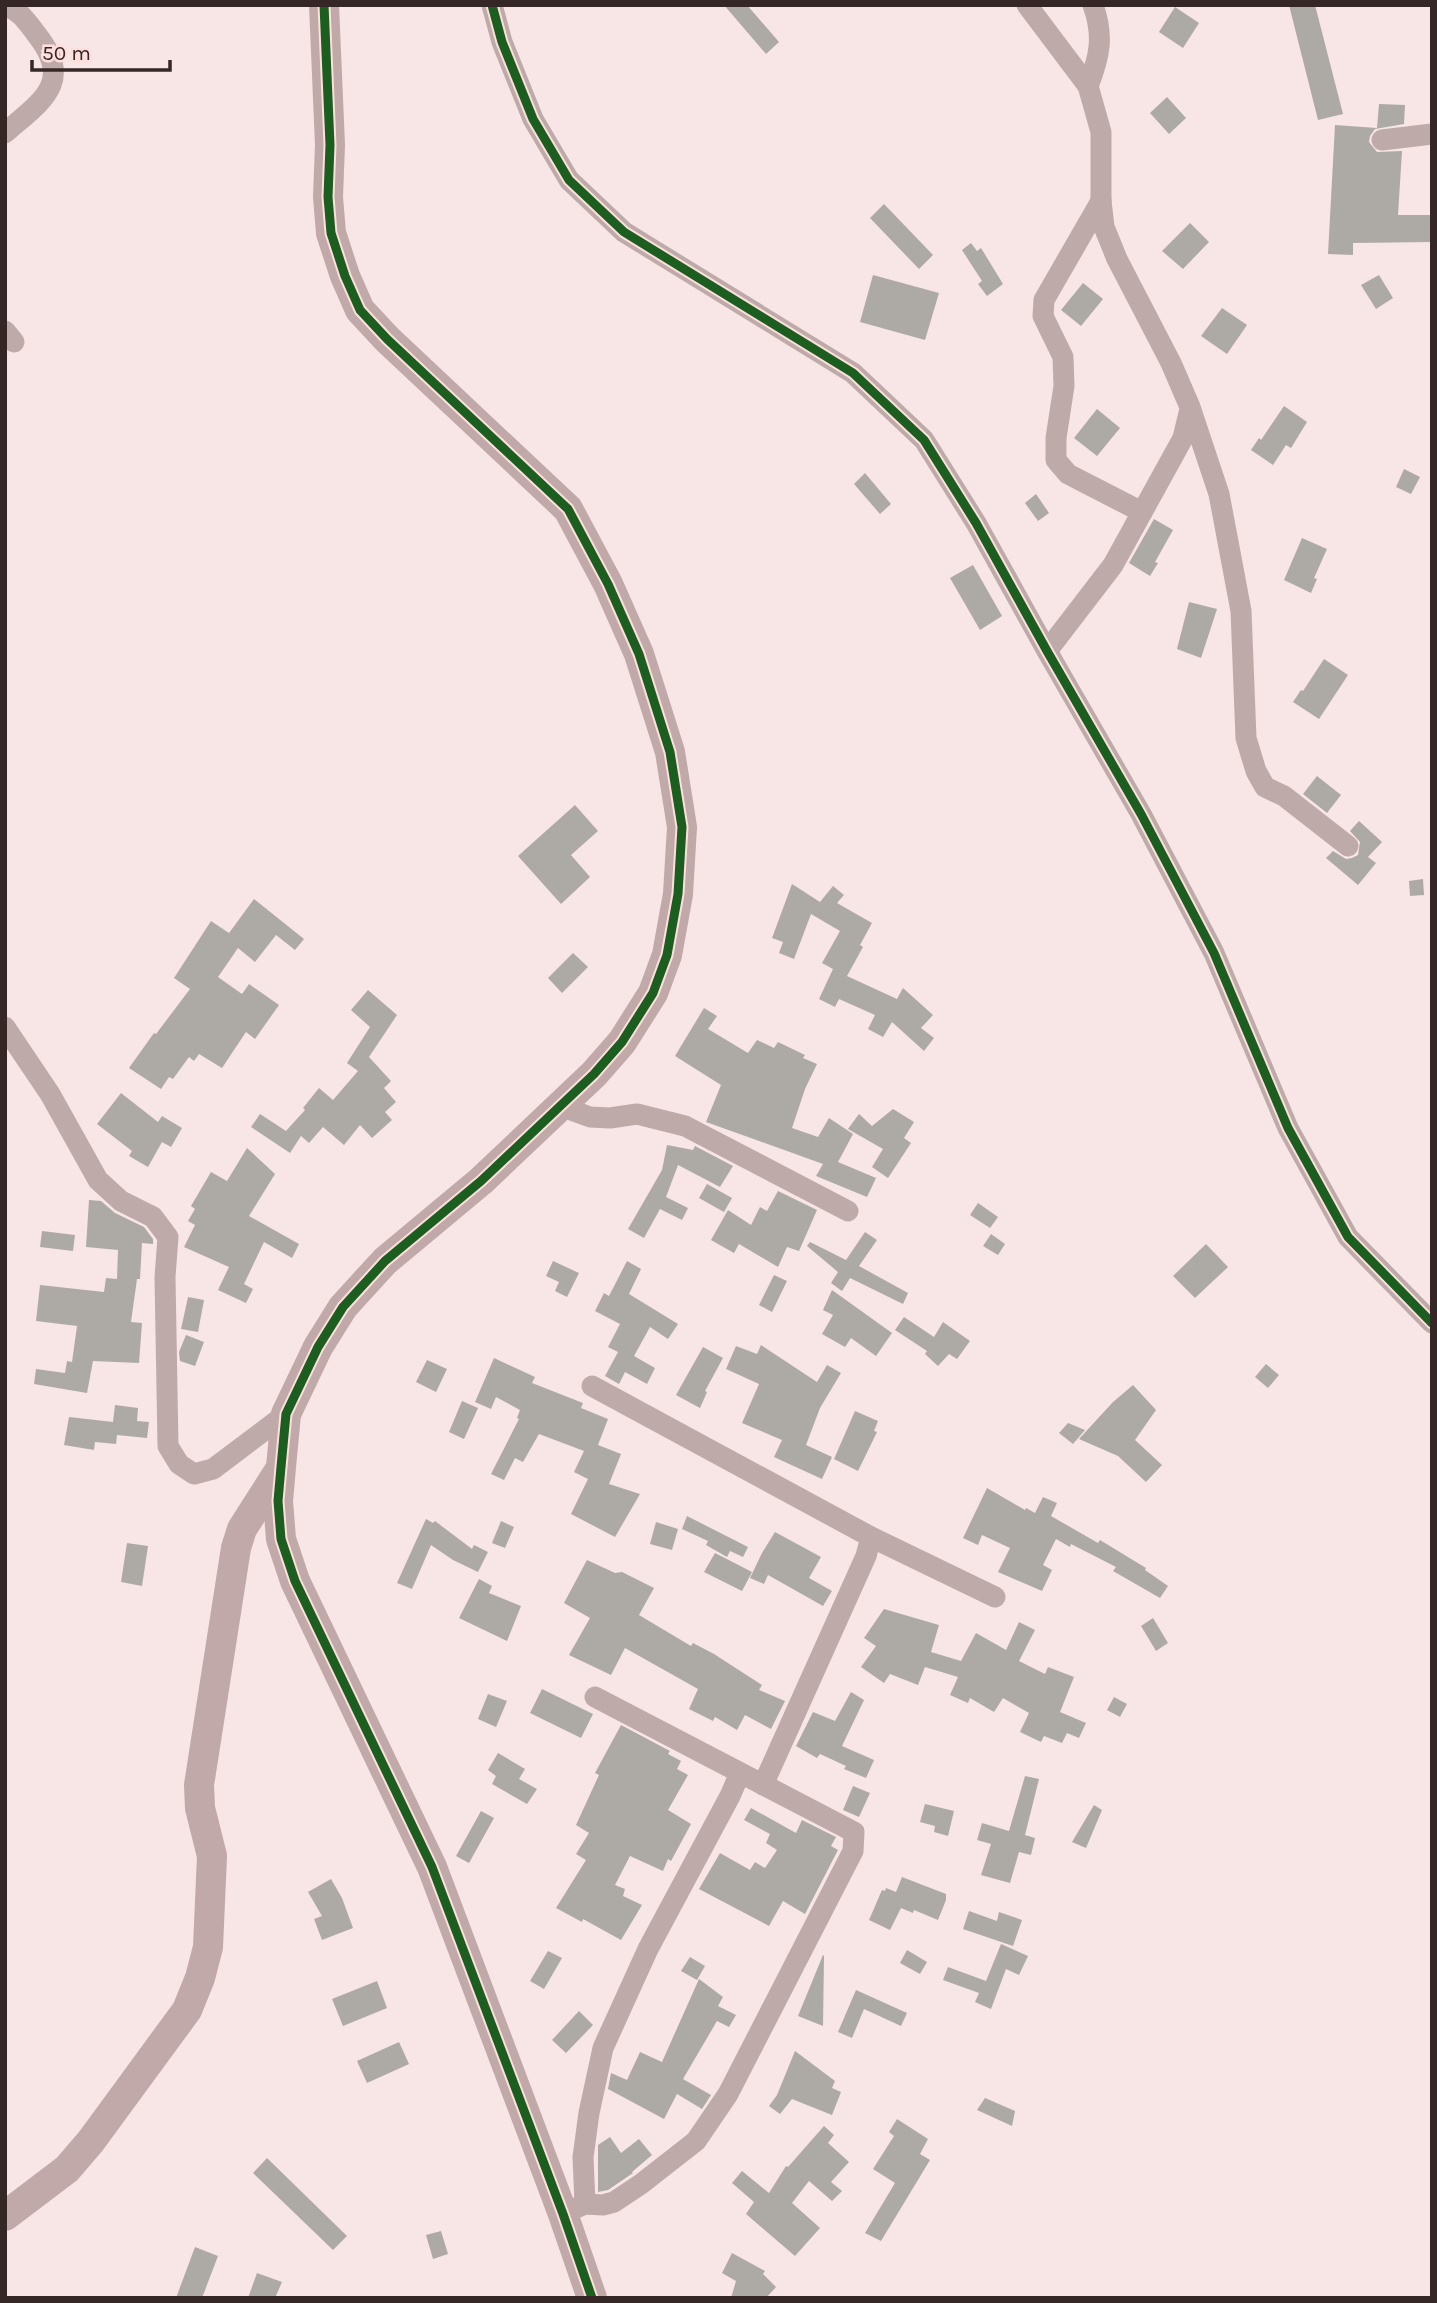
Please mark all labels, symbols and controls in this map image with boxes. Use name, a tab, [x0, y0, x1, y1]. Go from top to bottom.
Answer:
scale bar	[32, 28, 170, 72]
text: 50 m	[42, 41, 91, 65]

